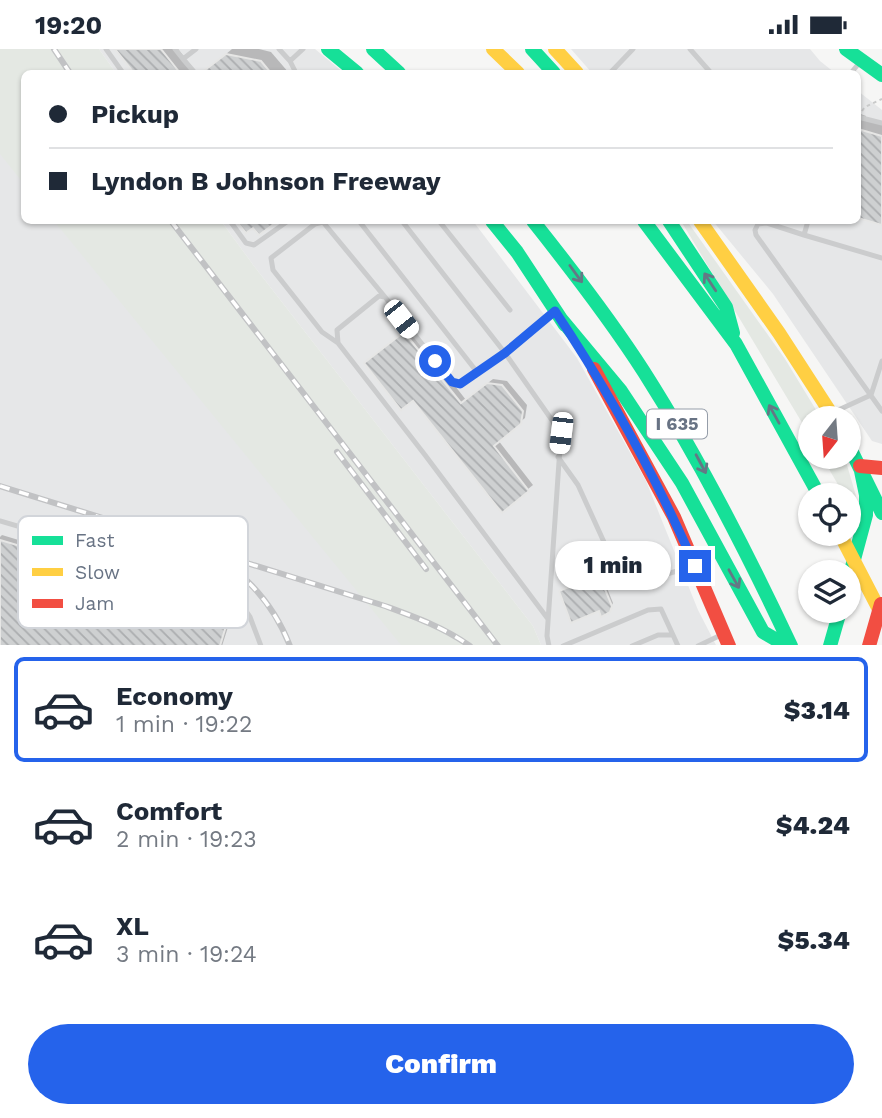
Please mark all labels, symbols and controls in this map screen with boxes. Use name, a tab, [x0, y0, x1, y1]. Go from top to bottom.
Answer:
text: 19:20	[35, 10, 102, 40]
text: Pickup	[91, 99, 179, 129]
text: Lyndon B Johnson Freeway	[91, 166, 441, 196]
one-way arrow	[569, 264, 584, 282]
one-way arrow	[703, 272, 717, 292]
car	[380, 296, 423, 342]
route start	[419, 345, 451, 377]
one-way arrow	[767, 404, 781, 425]
north arrow	[798, 406, 861, 469]
map controls	[798, 406, 861, 623]
road number: I 635	[647, 409, 707, 439]
car	[549, 411, 574, 455]
one-way arrow	[694, 453, 708, 474]
button: locate	[798, 483, 861, 546]
legend	[18, 516, 248, 628]
text: Fast	[75, 529, 114, 552]
callout: 1 min	[555, 541, 670, 591]
route end	[679, 550, 711, 582]
text: 1 min	[583, 552, 643, 579]
button: layers	[798, 560, 861, 623]
text: Slow	[75, 561, 120, 584]
one-way arrow	[728, 568, 741, 589]
text: Jam	[75, 592, 114, 615]
icon: car	[32, 678, 95, 741]
text: Economy	[116, 681, 233, 711]
text: $3.14	[784, 695, 850, 725]
text: 1 min · 19:22	[116, 711, 252, 738]
icon: car	[32, 793, 95, 856]
text: Comfort	[116, 796, 222, 826]
text: $4.24	[776, 810, 850, 840]
text: 2 min · 19:23	[116, 826, 257, 853]
icon: car	[32, 908, 95, 971]
text: XL	[116, 911, 149, 941]
text: $5.34	[778, 925, 850, 955]
text: 3 min · 19:24	[116, 941, 257, 968]
button: Confirm	[28, 1024, 854, 1104]

